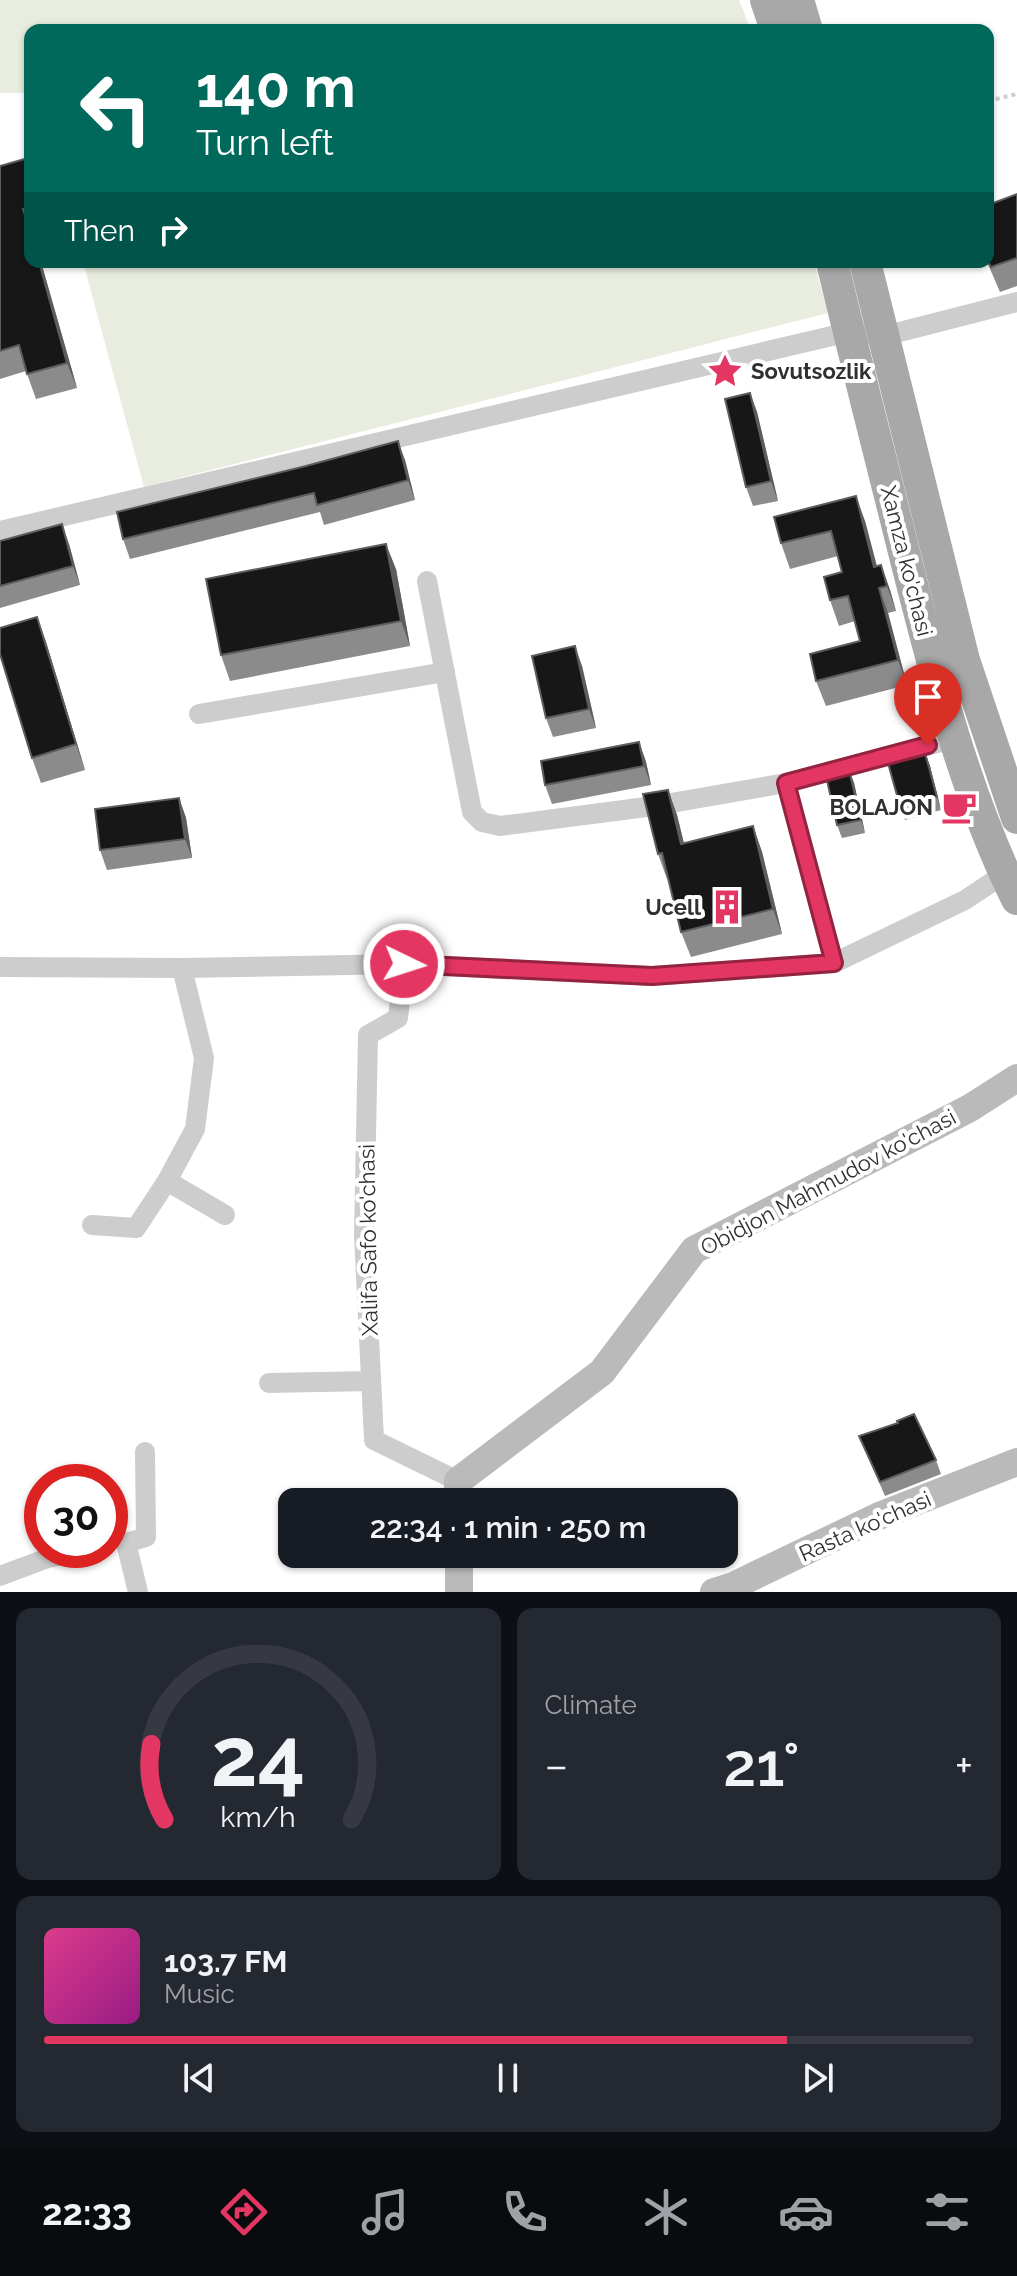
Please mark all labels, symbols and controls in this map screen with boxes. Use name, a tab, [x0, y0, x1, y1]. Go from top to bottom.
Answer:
text: 140 m	[196, 54, 356, 120]
icon: left	[64, 56, 168, 160]
text: Turn left	[196, 121, 334, 163]
icon: right	[151, 208, 195, 252]
text: Then	[64, 213, 135, 248]
place icon: Sovutsozlik	[706, 352, 744, 390]
place label: Sovutsozlik	[751, 358, 872, 384]
street label: Xamza ko'chasi	[876, 483, 938, 639]
pin	[894, 663, 962, 745]
icon: arrive	[906, 675, 950, 719]
cafe icon: BOLAJON	[940, 788, 978, 826]
place label: BOLAJON	[830, 794, 933, 820]
building icon: Ucell	[708, 888, 746, 926]
place label: Ucell	[645, 894, 702, 920]
position arrow	[362, 922, 446, 1006]
street label: Obidjon Mahmudov ko'chasi	[696, 1104, 960, 1260]
street label: Xalifa Safo ko'chasi	[353, 1144, 383, 1336]
speed limit sign: 30	[24, 1464, 128, 1568]
street label: Rasta ko'chasi	[795, 1485, 935, 1567]
text: 22:34 · 1 min · 250 m	[370, 1510, 646, 1545]
text: Climate	[545, 1690, 637, 1720]
text: 24	[211, 1708, 305, 1805]
text: 21°	[723, 1730, 800, 1800]
text: −	[545, 1740, 568, 1791]
text: +	[955, 1740, 973, 1791]
text: km/h	[221, 1800, 296, 1834]
text: 103.7 FM	[164, 1944, 287, 1979]
text: Music	[164, 1979, 235, 2009]
icon: previous	[177, 2056, 221, 2100]
icon: pause	[486, 2056, 530, 2100]
icon: next	[796, 2056, 840, 2100]
icon: directions	[216, 2184, 272, 2240]
icon: music	[357, 2184, 413, 2240]
icon: phone	[497, 2184, 553, 2240]
icon: climate	[638, 2184, 694, 2240]
icon: car	[778, 2184, 834, 2240]
icon: filters	[919, 2184, 975, 2240]
text: 22:33	[42, 2191, 132, 2233]

